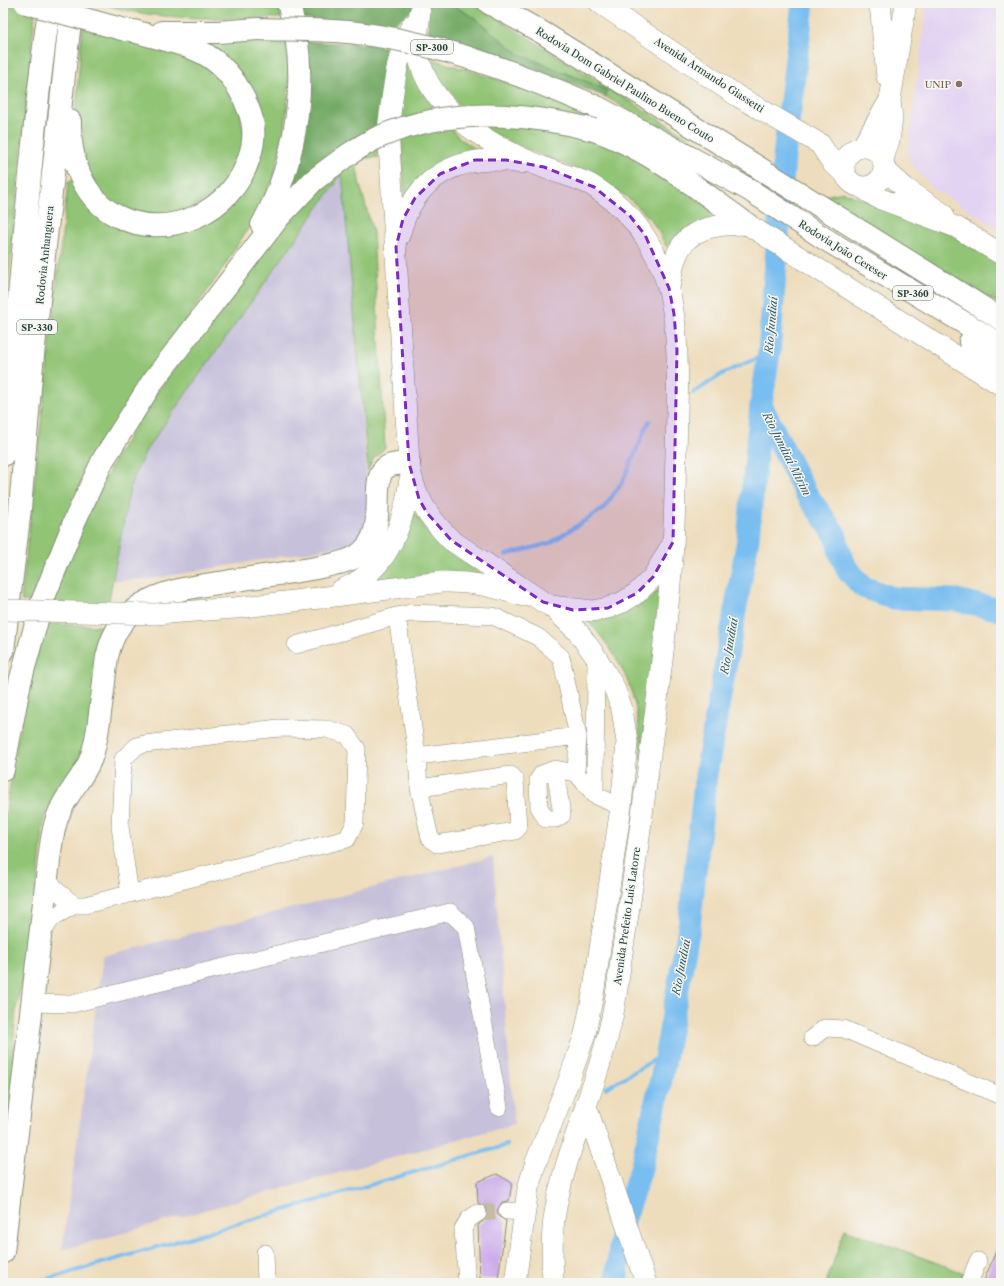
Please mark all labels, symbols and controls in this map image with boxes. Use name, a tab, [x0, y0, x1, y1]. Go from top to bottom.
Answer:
street label: Rodovia Dom Gabriel Paulino Bueno Couto	[533, 24, 717, 146]
street label: Avenida Armando Giassetti	[651, 34, 766, 115]
road number: SP-300	[411, 40, 453, 54]
place label: UNIP	[925, 78, 951, 91]
marker: UNIP	[954, 79, 964, 89]
street label: Rodovia Anhanguera	[33, 204, 57, 305]
street label: Rodovia João Cereser	[796, 217, 891, 283]
road number: SP-360	[893, 286, 933, 300]
water label: Rio Jundiaí	[761, 295, 781, 355]
road number: SP-330	[17, 320, 57, 334]
water label: Rio Jundiaí Mirim	[759, 409, 814, 498]
water label: Rio Jundiaí	[717, 615, 741, 676]
street label: Avenida Prefeito Luís Latorre	[611, 846, 643, 987]
water label: Rio Jundiaí	[669, 936, 694, 997]

